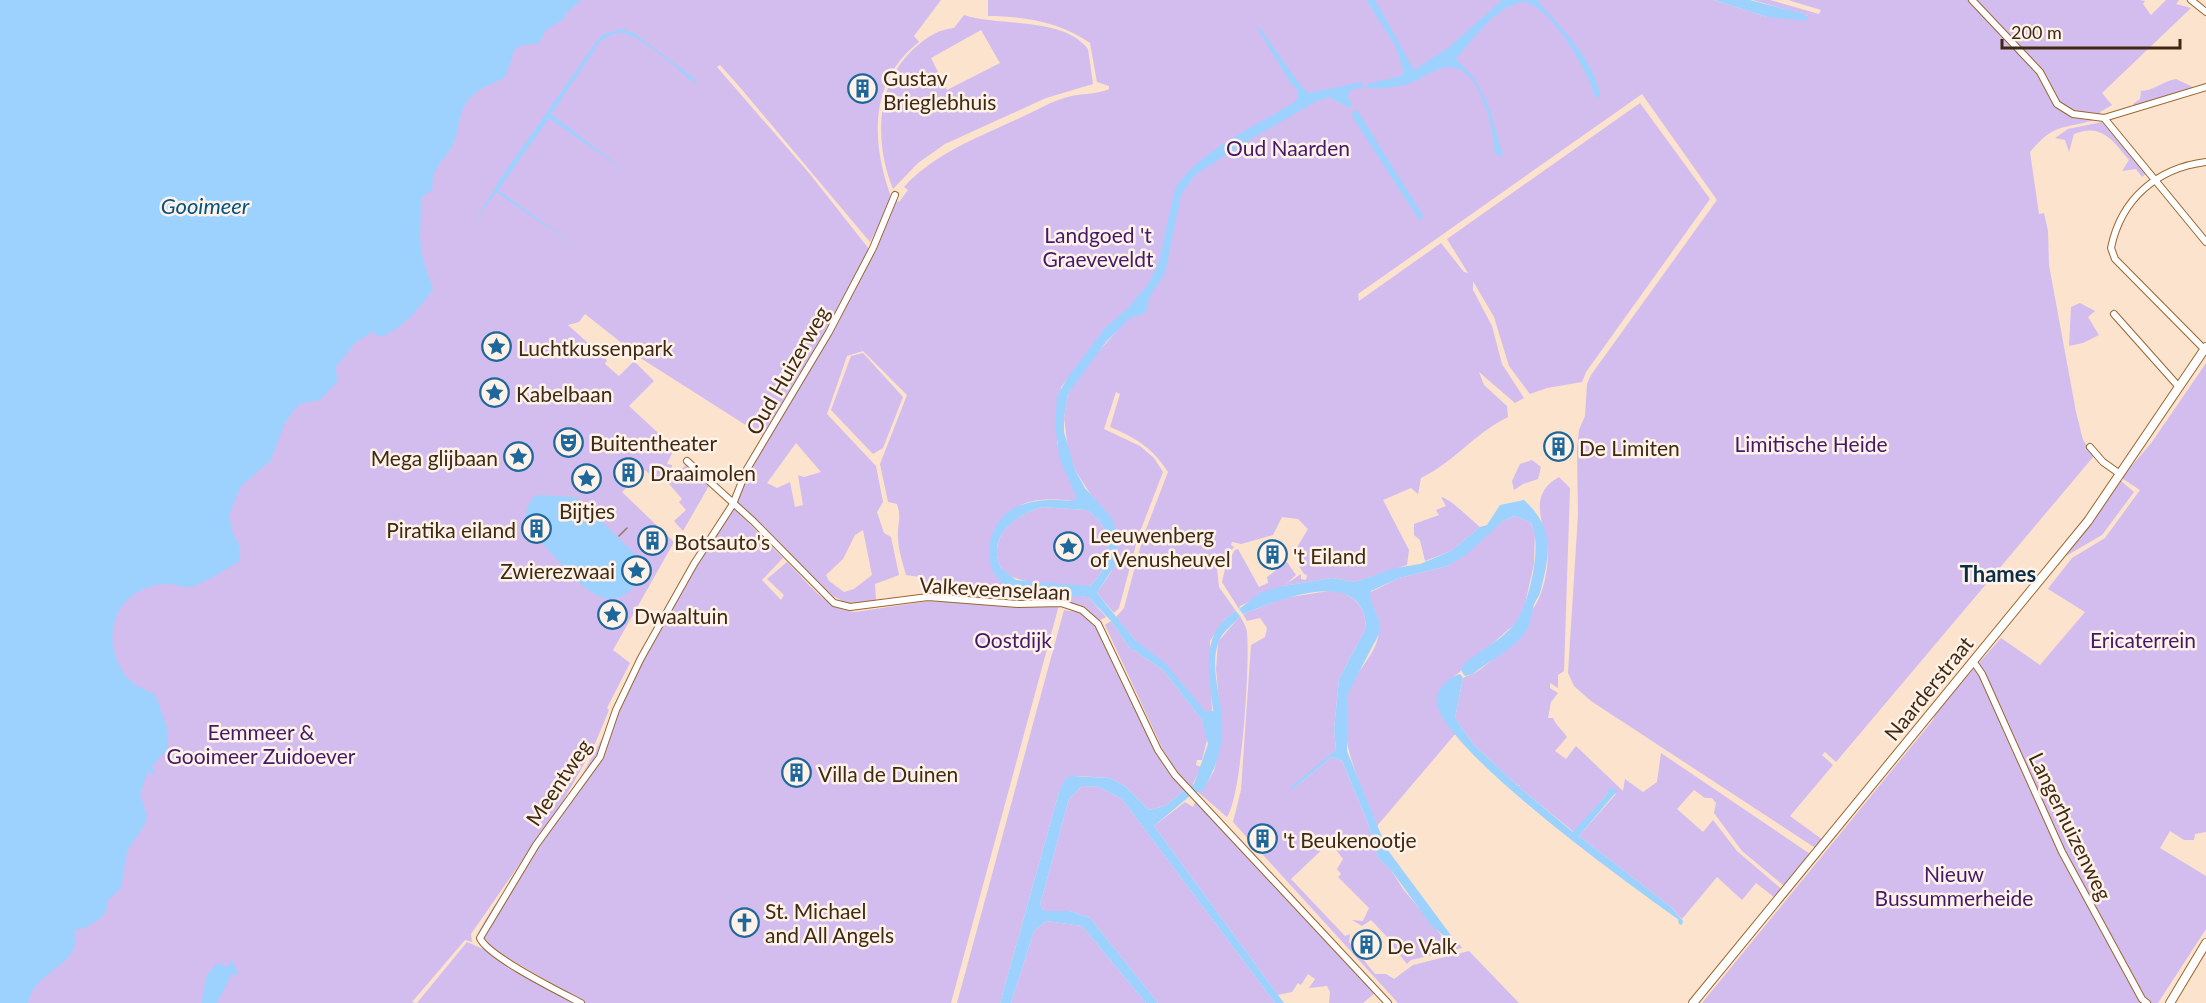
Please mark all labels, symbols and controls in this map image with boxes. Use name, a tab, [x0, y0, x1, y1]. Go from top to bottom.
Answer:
scale bar	[2002, 12, 2180, 50]
text: 200 m	[2011, 21, 2062, 43]
place label: Gustav Brieglebhuis	[883, 65, 996, 114]
building icon: Gustav Brieglebhuis	[846, 73, 878, 105]
park label: Oud Naarden	[1226, 135, 1350, 160]
water label: Gooimeer	[161, 192, 250, 219]
park label: Landgoed 't Graeveveldt	[1042, 222, 1154, 271]
street label: Oud Huizerweg	[740, 301, 834, 439]
place icon: Luchtkussenpark	[481, 331, 513, 363]
place label: Luchtkussenpark	[518, 335, 673, 360]
place icon: Kabelbaan	[479, 377, 511, 409]
place label: Kabelbaan	[516, 381, 612, 406]
theatre icon: Buitentheater	[553, 426, 585, 458]
place label: Buitentheater	[590, 430, 717, 455]
building icon: De Limiten	[1542, 431, 1574, 463]
park label: Limitische Heide	[1734, 431, 1888, 456]
place label: De Limiten	[1579, 435, 1680, 460]
place icon: Mega glijbaan	[503, 441, 535, 473]
place label: Mega glijbaan	[371, 445, 498, 470]
building icon: Draaimolen	[613, 456, 645, 488]
place label: Draaimolen	[650, 460, 756, 485]
place icon: Bijtjes	[571, 463, 603, 495]
place label: Bijtjes	[559, 498, 615, 523]
building icon: Piratika eiland	[521, 513, 553, 545]
place label: Piratika eiland	[386, 517, 516, 542]
place label: Leeuwenberg of Venusheuvel	[1090, 522, 1231, 571]
building icon: Botsauto's	[637, 525, 669, 557]
place label: Botsauto's	[674, 529, 770, 554]
place icon: Leeuwenberg of Venusheuvel	[1053, 530, 1085, 562]
building icon: 't Eiland	[1256, 539, 1288, 571]
place label: 't Eiland	[1293, 543, 1366, 568]
place icon: Zwierezwaai	[620, 554, 652, 586]
place label: Zwierezwaai	[500, 558, 615, 583]
district label: Thames	[1960, 560, 2036, 587]
street label: Valkeveenselaan	[919, 572, 1071, 604]
place icon: Dwaaltuin	[597, 599, 629, 631]
place label: Dwaaltuin	[634, 603, 728, 628]
park label: Oostdijk	[974, 627, 1052, 652]
park label: Ericaterrein	[2090, 627, 2196, 652]
street label: Naarderstraat	[1878, 631, 1978, 745]
park label: Eemmeer & Gooimeer Zuidoever	[167, 719, 356, 768]
street label: Meentweg	[520, 734, 596, 830]
street label: Langerhuizenweg	[2024, 748, 2118, 904]
building icon: Villa de Duinen	[781, 757, 813, 789]
place label: Villa de Duinen	[818, 761, 958, 786]
building icon: 't Beukenootje	[1246, 823, 1278, 855]
place label: 't Beukenootje	[1283, 827, 1417, 852]
park label: Nieuw Bussummerheide	[1875, 861, 2033, 910]
place label: St. Michael and All Angels	[765, 898, 894, 947]
church icon: St. Michael and All Angels	[728, 906, 760, 938]
building icon: De Valk	[1350, 929, 1382, 961]
place label: De Valk	[1387, 933, 1458, 958]

